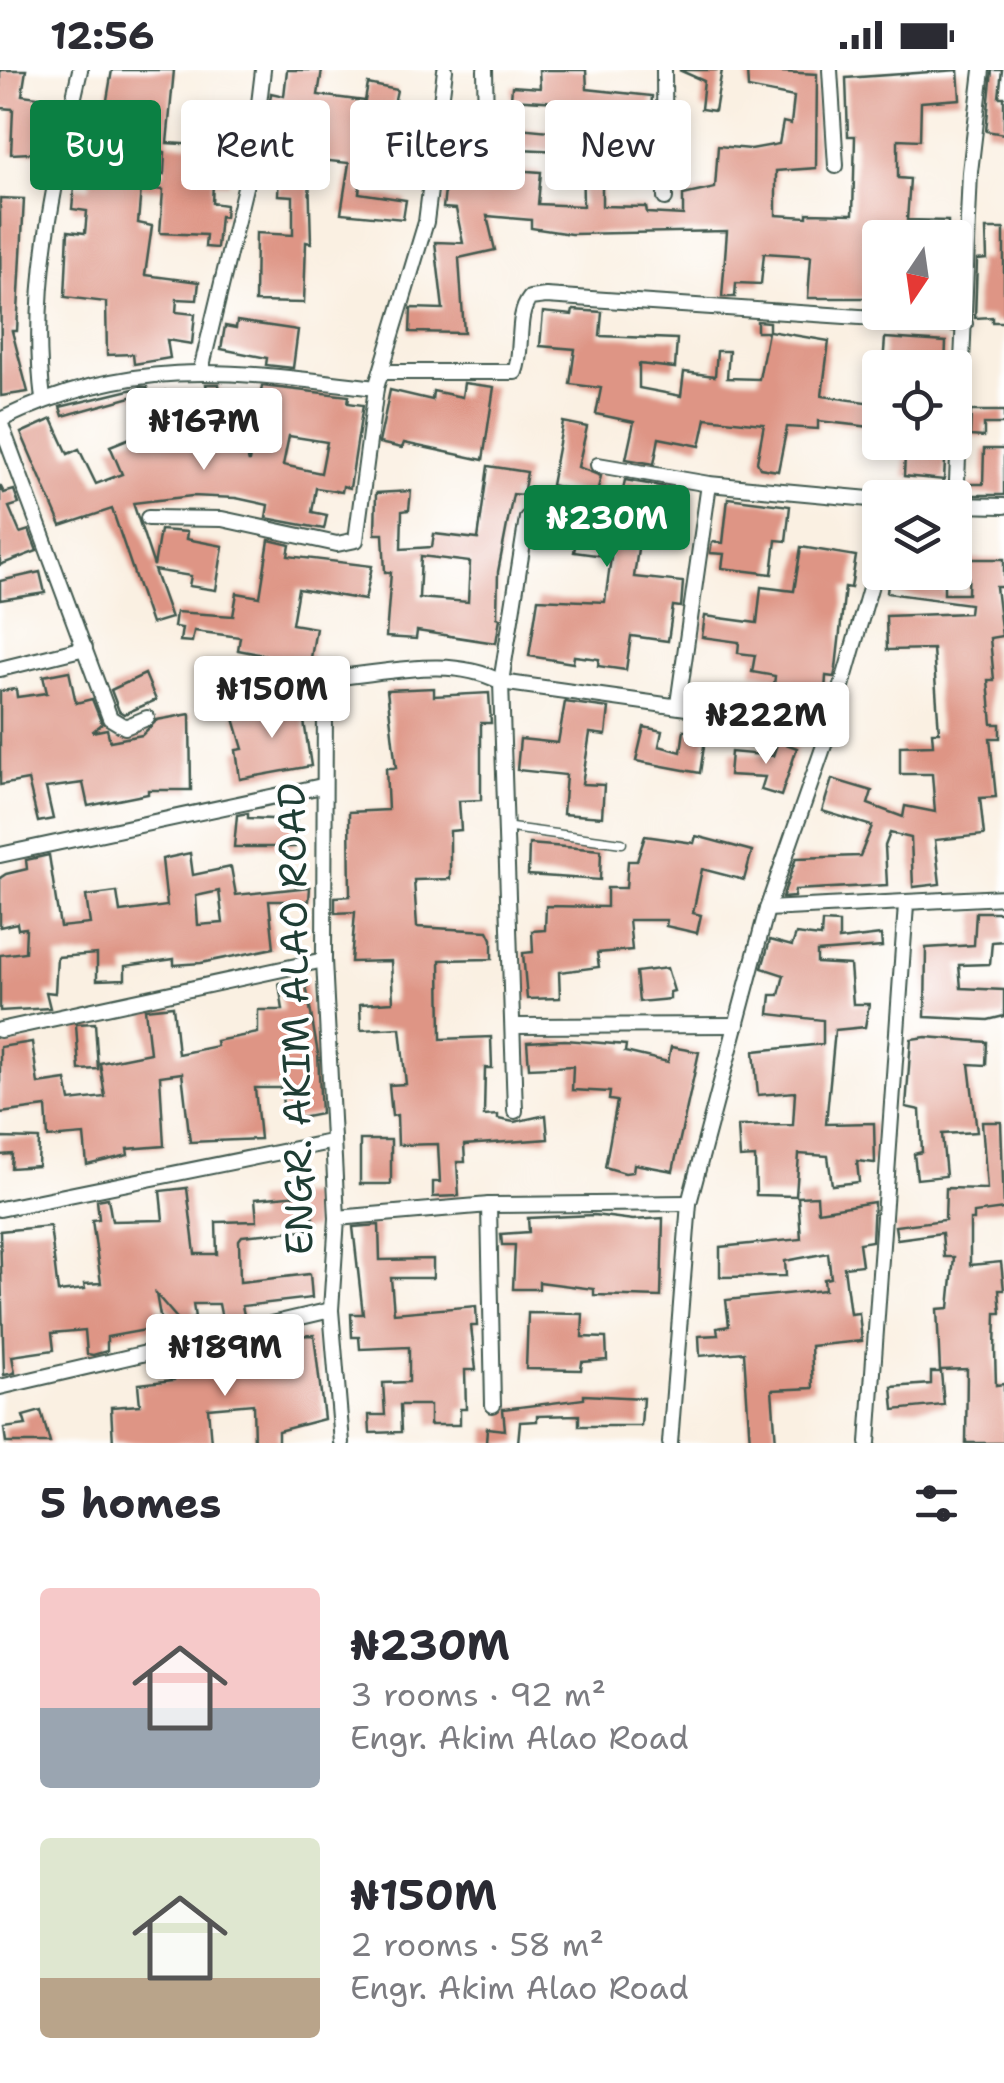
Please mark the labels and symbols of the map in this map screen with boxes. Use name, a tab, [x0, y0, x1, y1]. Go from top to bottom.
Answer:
north arrow	[862, 220, 972, 330]
pin: ₦167M	[134, 388, 274, 473]
pin: ₦230M	[537, 485, 677, 570]
pin: ₦150M	[202, 656, 342, 741]
pin: ₦222M	[696, 682, 836, 767]
street label: ENGR. AKIM ALAO ROAD	[265, 782, 325, 1256]
pin: ₦189M	[155, 1314, 295, 1399]

